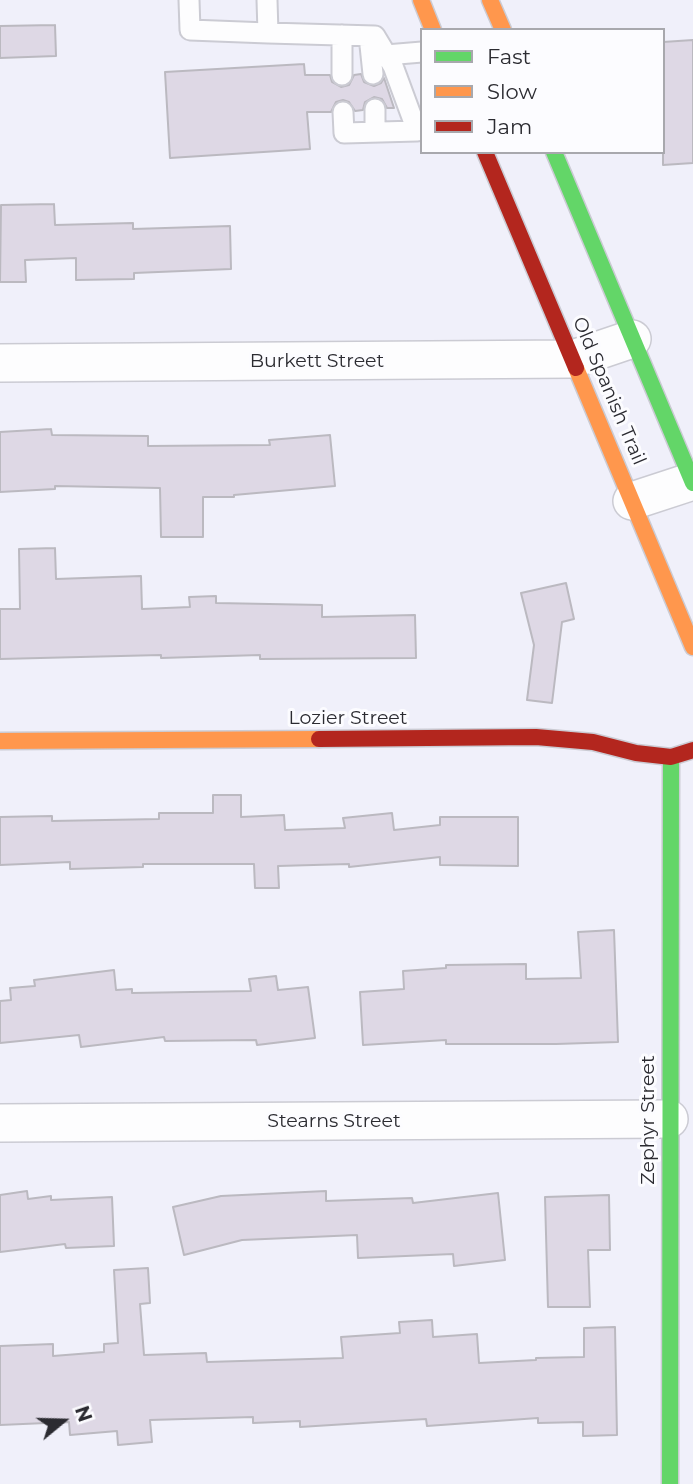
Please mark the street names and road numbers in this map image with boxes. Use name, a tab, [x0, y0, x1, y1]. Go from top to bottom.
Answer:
street label: Old Spanish Trail	[568, 314, 650, 468]
street label: Burkett Street	[250, 350, 384, 372]
street label: Lozier Street	[288, 707, 408, 729]
street label: Zephyr Street	[637, 1055, 659, 1185]
street label: Stearns Street	[267, 1110, 401, 1132]

